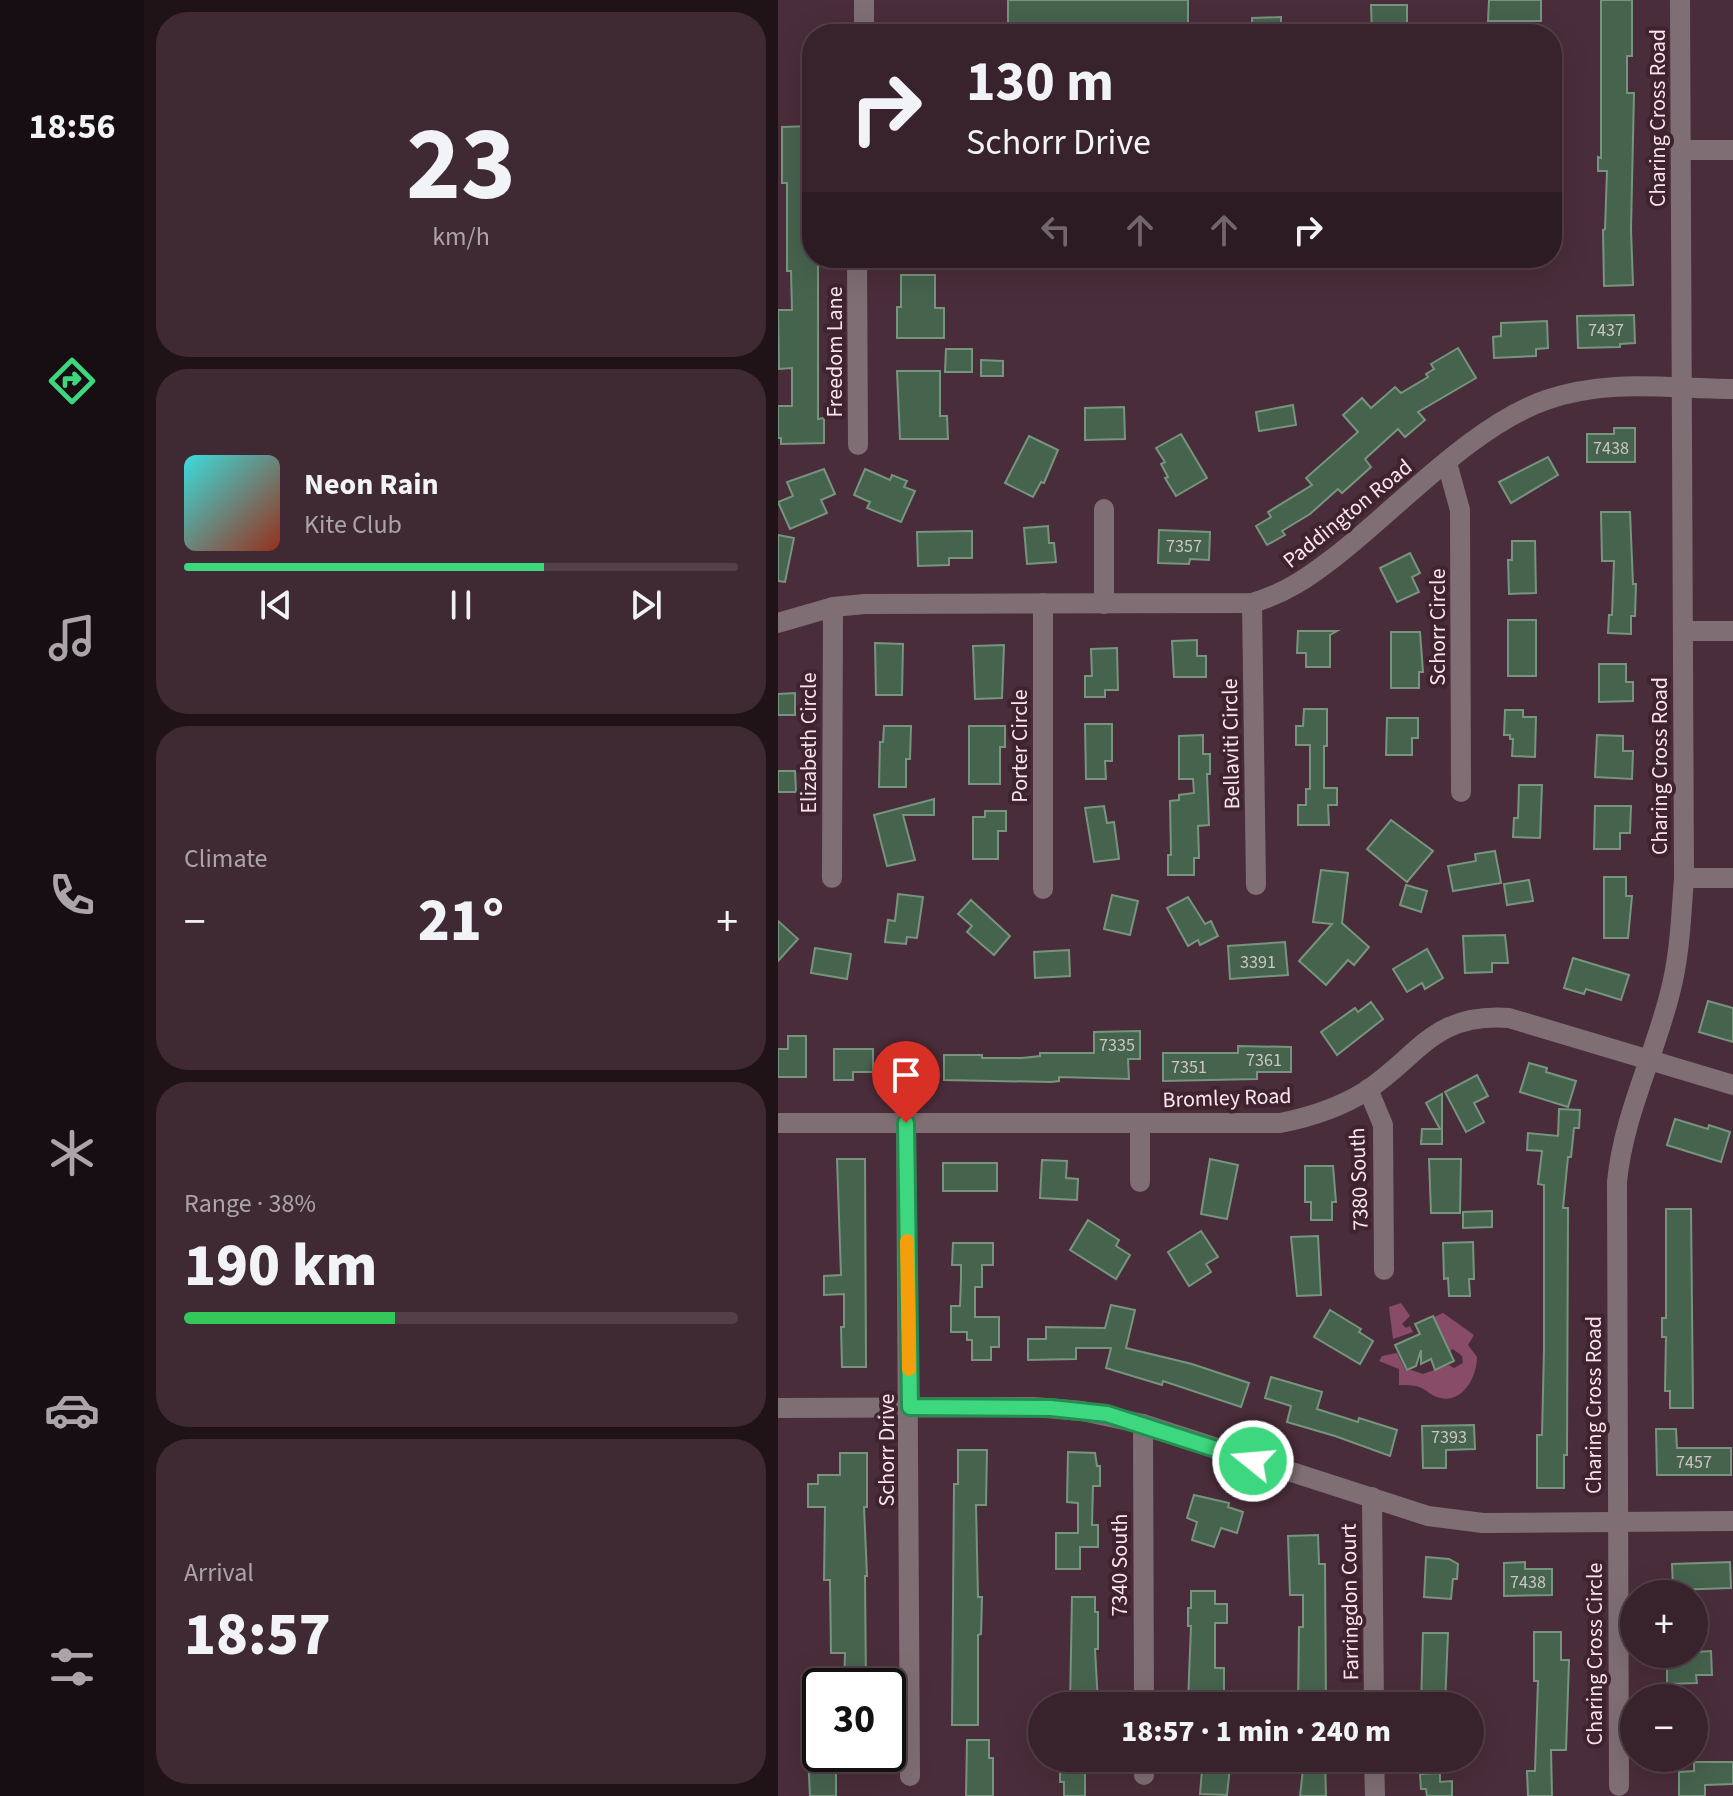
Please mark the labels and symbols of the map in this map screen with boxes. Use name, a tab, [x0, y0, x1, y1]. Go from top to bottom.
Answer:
street label: Charing Cross Road	[1642, 29, 1674, 207]
street label: Freedom Lane	[819, 286, 851, 418]
house number: 7437	[1588, 318, 1624, 343]
house number: 7438	[1593, 436, 1629, 461]
street label: Paddington Road	[1276, 452, 1419, 576]
house number: 7357	[1166, 534, 1202, 559]
street label: Schorr Circle	[1422, 568, 1454, 686]
street label: Elizabeth Circle	[793, 672, 825, 814]
street label: Charing Cross Road	[1644, 677, 1676, 855]
street label: Bellaviti Circle	[1214, 678, 1248, 810]
street label: Porter Circle	[1004, 689, 1036, 803]
house number: 3391	[1240, 950, 1276, 975]
house number: 7335	[1099, 1033, 1135, 1058]
pin	[872, 1041, 940, 1123]
house number: 7361	[1246, 1048, 1282, 1073]
house number: 7351	[1171, 1055, 1207, 1080]
street label: Bromley Road	[1162, 1080, 1292, 1116]
street label: 7380 South	[1341, 1127, 1377, 1231]
street label: Charing Cross Road	[1578, 1316, 1610, 1494]
street label: Schorr Drive	[871, 1393, 903, 1507]
position arrow	[1211, 1419, 1295, 1503]
house number: 7393	[1431, 1425, 1467, 1450]
house number: 7457	[1676, 1450, 1712, 1475]
street label: 7340 South	[1104, 1513, 1136, 1617]
street label: Farringdon Court	[1333, 1523, 1367, 1681]
street label: Charing Cross Circle	[1579, 1563, 1611, 1745]
house number: 7438	[1510, 1570, 1546, 1595]
speed limit sign: 30	[802, 1668, 906, 1772]

